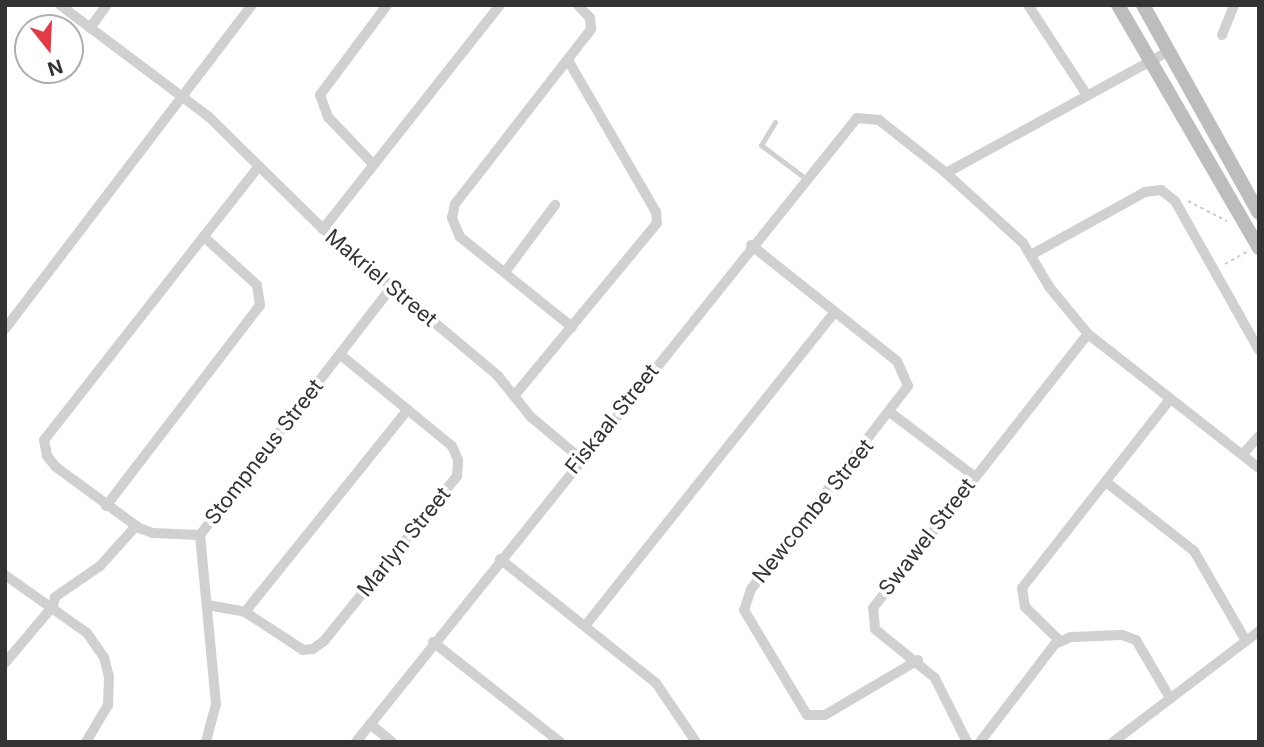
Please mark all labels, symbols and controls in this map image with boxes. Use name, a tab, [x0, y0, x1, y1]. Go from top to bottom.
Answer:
north arrow	[14, 14, 84, 84]
text: N	[45, 54, 65, 81]
street label: Makriel Street	[320, 224, 442, 332]
street label: Fiskaal Street	[560, 359, 664, 479]
street label: Stompneus Street	[199, 374, 329, 530]
street label: Newcombe Street	[747, 434, 879, 588]
street label: Swawel Street	[873, 473, 981, 601]
street label: Marlyn Street	[352, 482, 456, 602]

